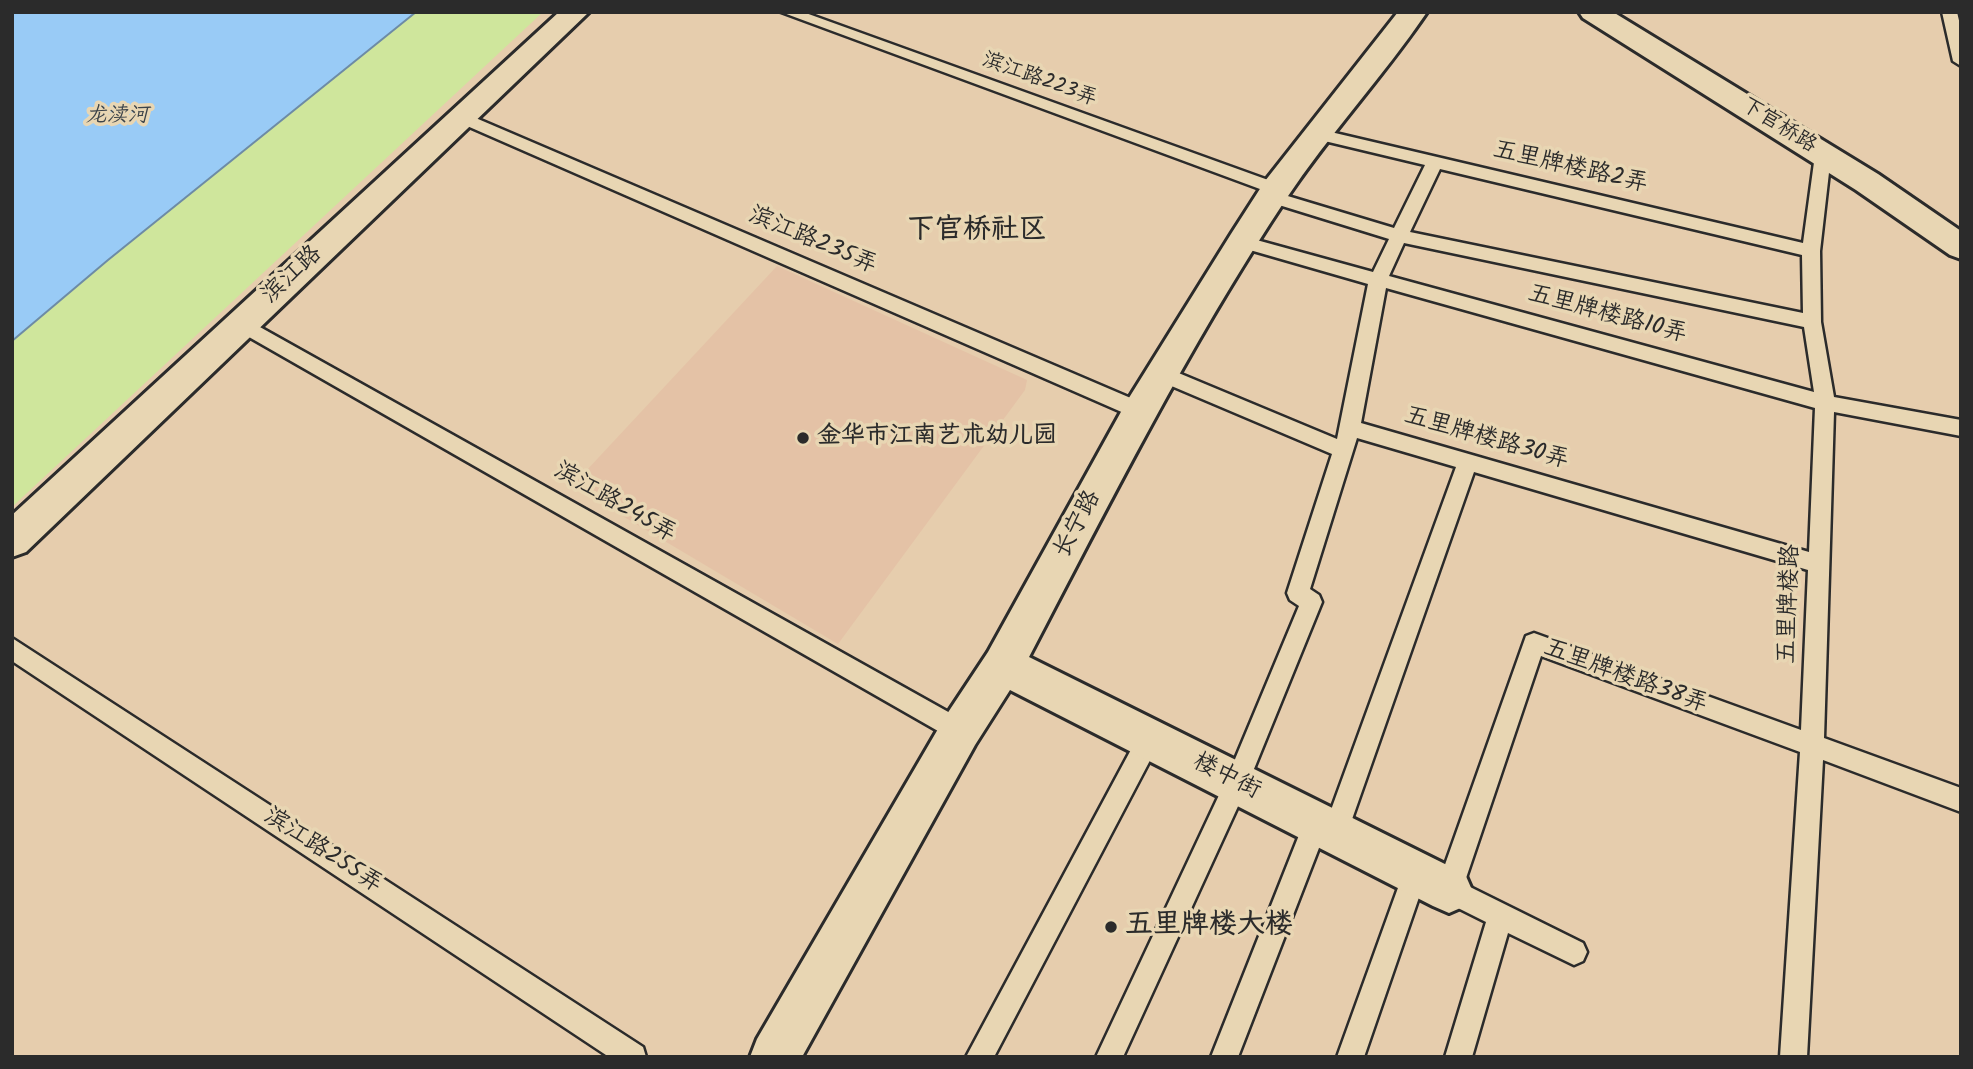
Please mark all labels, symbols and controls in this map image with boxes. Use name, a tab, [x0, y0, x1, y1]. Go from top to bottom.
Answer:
street label: 滨江路223弄	[978, 49, 1100, 113]
street label: 下官桥路	[1736, 94, 1820, 160]
water label: 龙渎河	[86, 104, 148, 130]
street label: 五里牌楼路2弄	[1490, 137, 1650, 201]
street label: 滨江路235弄	[744, 202, 880, 282]
district label: 下官桥社区	[907, 215, 1047, 249]
street label: 滨江路	[257, 241, 329, 311]
street label: 五里牌楼路10弄	[1524, 281, 1690, 351]
street label: 五里牌楼路30弄	[1400, 403, 1572, 477]
place label: 金华市江南艺术幼儿园	[817, 424, 1057, 452]
marker: 金华市江南艺术幼儿园	[795, 430, 811, 446]
street label: 滨江路245弄	[548, 458, 680, 550]
street label: 长宁路	[1049, 486, 1109, 564]
street label: 五里牌楼路	[1775, 544, 1807, 664]
street label: 五里牌楼路38弄	[1539, 635, 1711, 721]
street label: 楼中街	[1187, 749, 1265, 807]
street label: 滨江路255弄	[257, 803, 387, 901]
place label: 五里牌楼大楼	[1125, 910, 1293, 944]
marker: 五里牌楼大楼	[1103, 919, 1119, 935]

